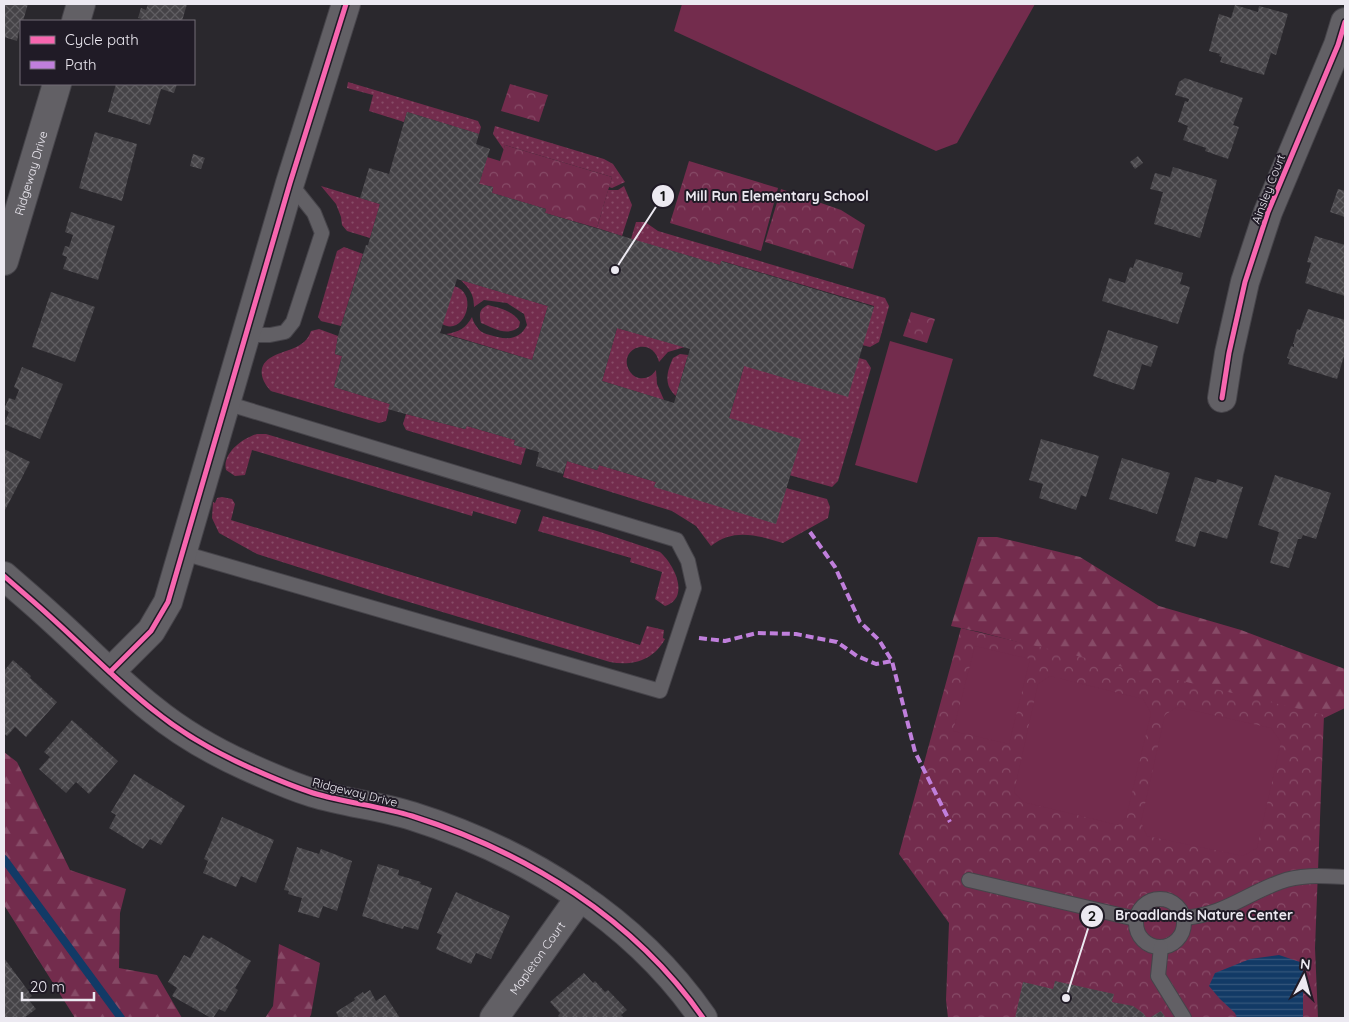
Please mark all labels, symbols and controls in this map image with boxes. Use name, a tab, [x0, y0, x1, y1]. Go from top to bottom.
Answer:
legend	[20, 20, 195, 85]
text: Cycle path	[65, 30, 139, 49]
text: Path	[65, 55, 97, 74]
street label: Ridgeway Drive	[11, 129, 50, 217]
street label: Ainsley Court	[1248, 152, 1288, 226]
callout: Mill Run Elementary School	[650, 182, 879, 211]
text: 1	[660, 186, 666, 205]
text: Mill Run Elementary School	[685, 187, 869, 205]
street label: Ridgeway Drive	[311, 774, 399, 810]
callout: Broadlands Nature Center	[1080, 901, 1303, 930]
text: 2	[1088, 906, 1096, 925]
text: Broadlands Nature Center	[1115, 906, 1293, 924]
street label: Mapleton Court	[506, 918, 568, 997]
north arrow	[1279, 952, 1329, 1002]
text: N	[1299, 955, 1311, 974]
scale bar	[22, 970, 95, 1002]
text: 20 m	[30, 977, 65, 996]

